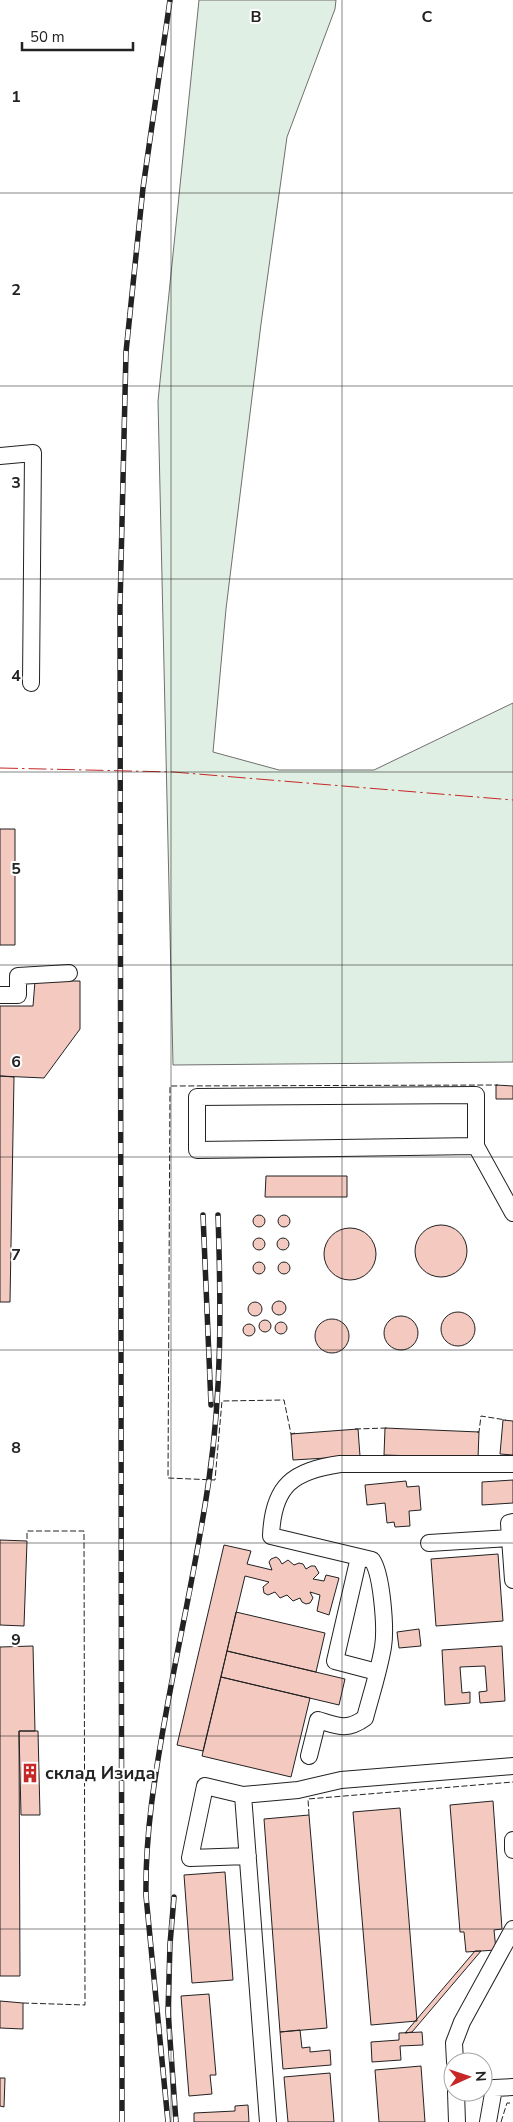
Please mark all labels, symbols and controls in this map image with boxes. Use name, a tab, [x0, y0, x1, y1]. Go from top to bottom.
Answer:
text: B	[250, 6, 262, 28]
text: C	[422, 6, 433, 28]
scale bar	[22, 20, 134, 52]
text: 50 m	[30, 27, 65, 47]
text: 1	[11, 86, 21, 108]
text: 2	[11, 279, 21, 301]
text: 3	[11, 472, 21, 494]
text: 4	[11, 665, 21, 687]
text: 5	[11, 858, 21, 880]
text: 6	[11, 1051, 21, 1073]
text: 7	[11, 1244, 21, 1266]
text: 8	[11, 1437, 21, 1459]
text: 9	[11, 1629, 21, 1651]
place label: склад Изида	[45, 1761, 156, 1785]
building icon: склад Изида	[19, 1762, 41, 1784]
north arrow	[443, 2052, 493, 2102]
text: N	[471, 2071, 490, 2082]

